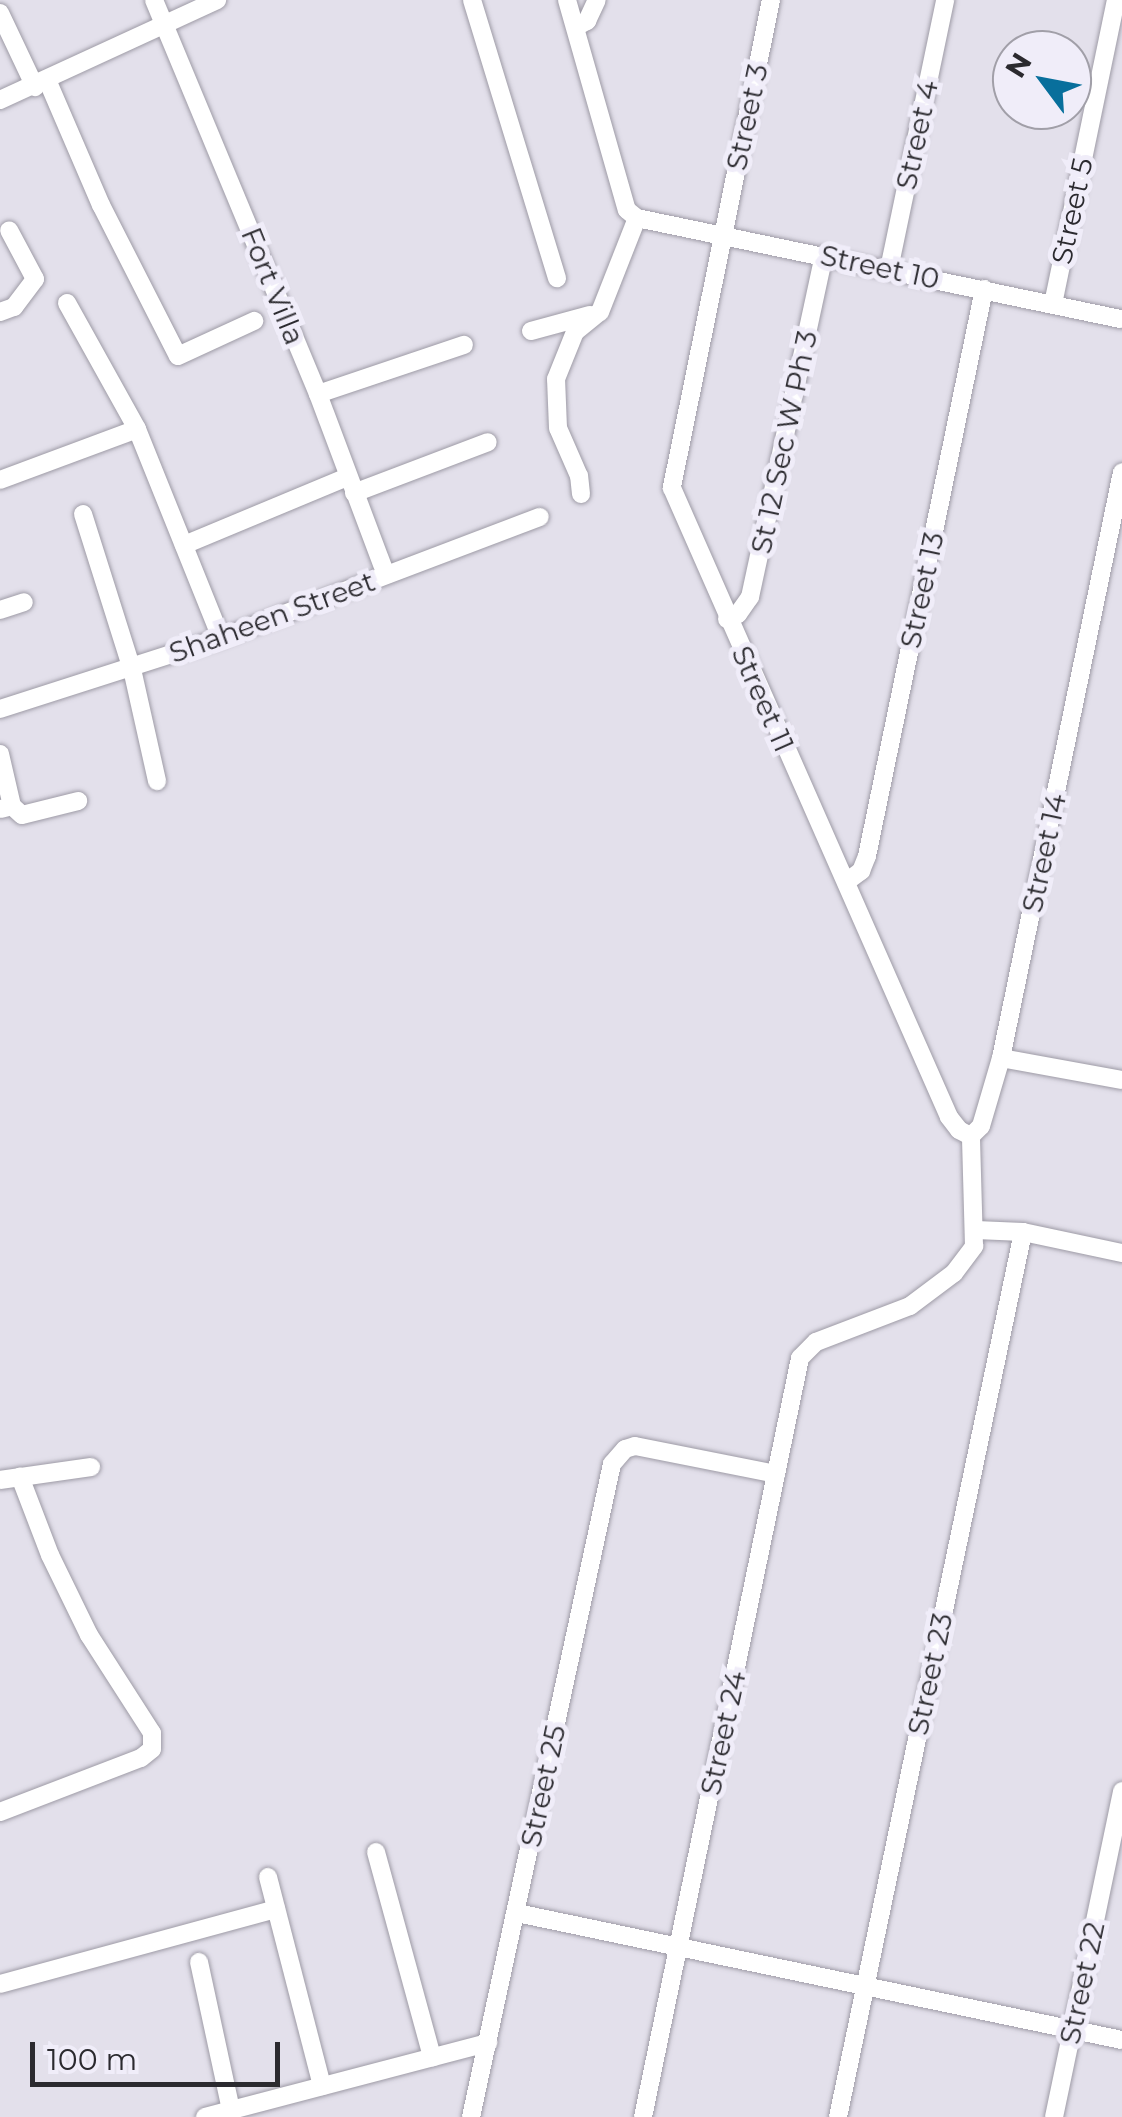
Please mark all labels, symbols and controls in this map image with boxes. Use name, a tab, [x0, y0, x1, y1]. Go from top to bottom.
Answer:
north arrow	[992, 30, 1092, 130]
text: N	[998, 47, 1039, 84]
street label: Street 3	[719, 61, 775, 173]
street label: Street 4	[889, 77, 945, 193]
street label: Street 5	[1044, 155, 1100, 267]
street label: Fort Villa	[234, 223, 312, 349]
street label: Street 10	[818, 238, 942, 296]
street label: St 12 Sec W Ph 3	[744, 327, 824, 557]
street label: Street 13	[893, 529, 951, 651]
street label: Shaheen Street	[165, 564, 379, 670]
street label: Street 11	[725, 641, 801, 757]
street label: Street 14	[1015, 791, 1073, 915]
street label: Street 23	[901, 1610, 959, 1738]
street label: Street 24	[693, 1668, 753, 1798]
street label: Street 25	[514, 1722, 572, 1850]
street label: Street 22	[1053, 1919, 1111, 2047]
scale bar	[35, 2022, 285, 2084]
text: 100 m	[47, 2041, 137, 2078]

